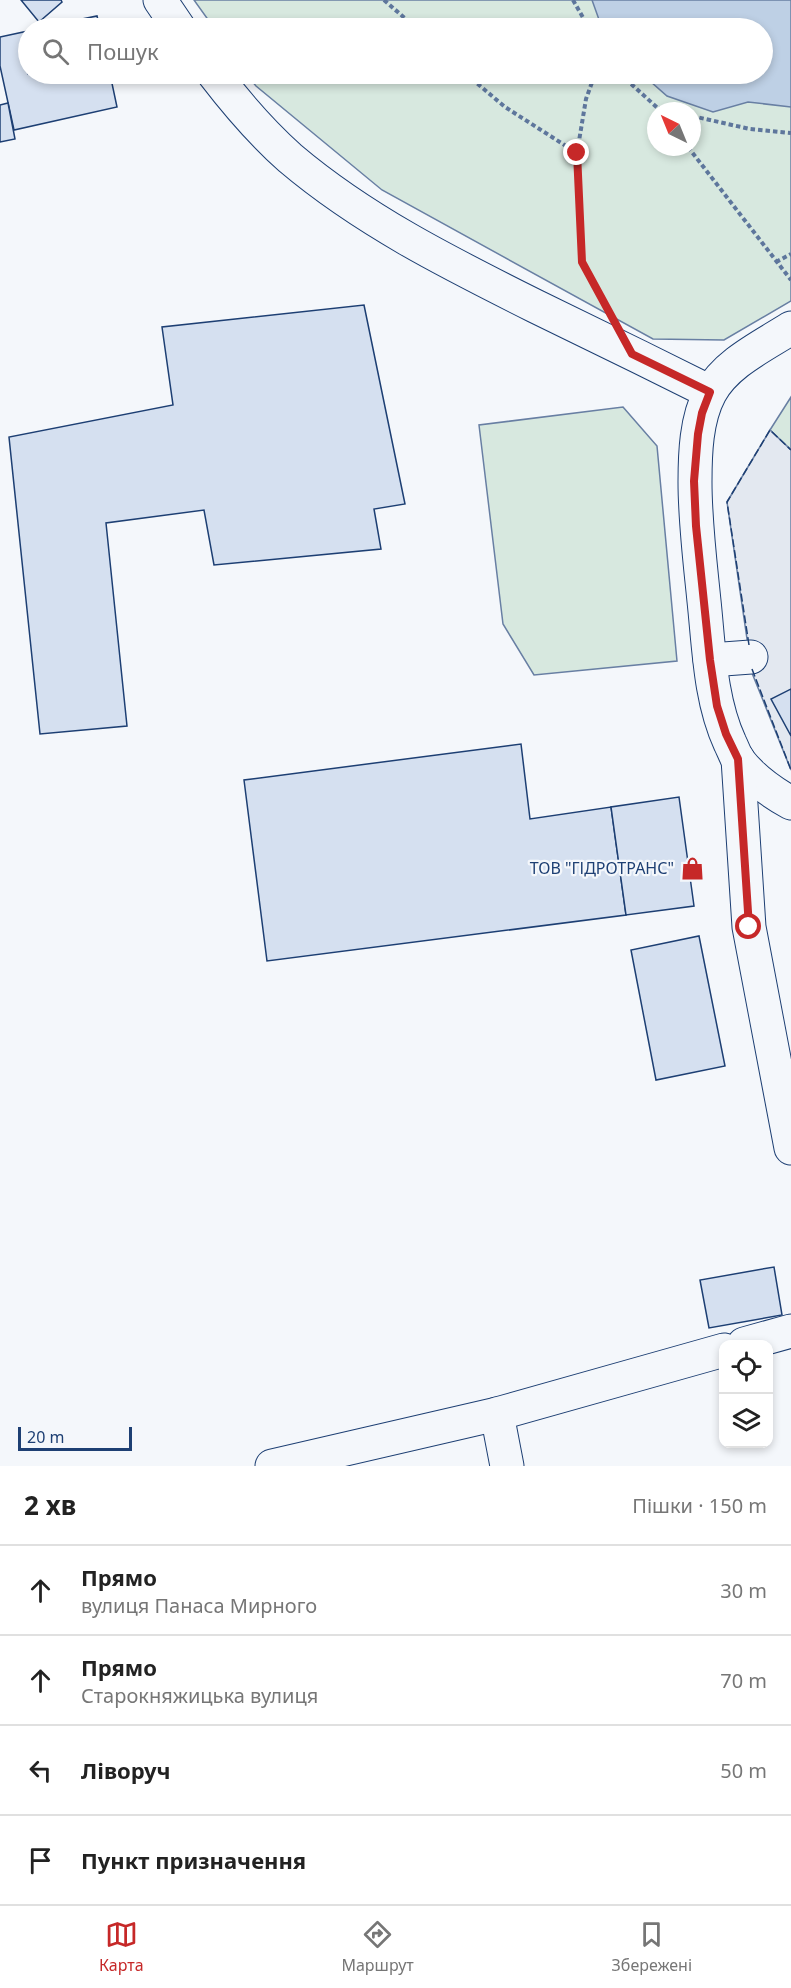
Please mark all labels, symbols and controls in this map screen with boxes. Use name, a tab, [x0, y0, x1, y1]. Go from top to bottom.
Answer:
search box	[18, 18, 773, 84]
icon: search	[39, 35, 72, 68]
text: Пошук	[87, 36, 159, 66]
north arrow	[647, 102, 701, 156]
route end	[563, 139, 589, 165]
shop icon: ТОВ "ГІДРОТРАНС"	[679, 855, 705, 881]
place label: ТОВ "ГІДРОТРАНС"	[530, 857, 674, 879]
route start	[735, 913, 761, 939]
map controls	[719, 1340, 773, 1448]
button: locate	[719, 1340, 773, 1394]
button: layers	[719, 1394, 773, 1448]
scale bar	[18, 1424, 132, 1452]
text: 20 m	[27, 1426, 64, 1448]
text: 2 хв	[24, 1487, 76, 1523]
text: Пішки · 150 m	[632, 1492, 767, 1519]
text: Прямо	[81, 1562, 157, 1592]
icon: ahead	[24, 1574, 57, 1607]
text: 30 m	[720, 1577, 767, 1604]
text: вулиця Панаса Мирного	[81, 1592, 317, 1619]
text: Прямо	[81, 1652, 157, 1682]
icon: ahead	[24, 1664, 57, 1697]
text: 70 m	[720, 1667, 767, 1694]
text: Старокняжицька вулиця	[81, 1682, 318, 1709]
icon: left	[24, 1754, 57, 1787]
text: Ліворуч	[81, 1755, 171, 1785]
text: 50 m	[720, 1757, 767, 1784]
icon: arrive	[24, 1844, 57, 1877]
text: Пункт призначення	[81, 1845, 306, 1875]
tab: Карта	[99, 1918, 144, 1976]
tab: Маршрут	[341, 1918, 414, 1976]
tab: Збережені	[612, 1918, 692, 1976]

